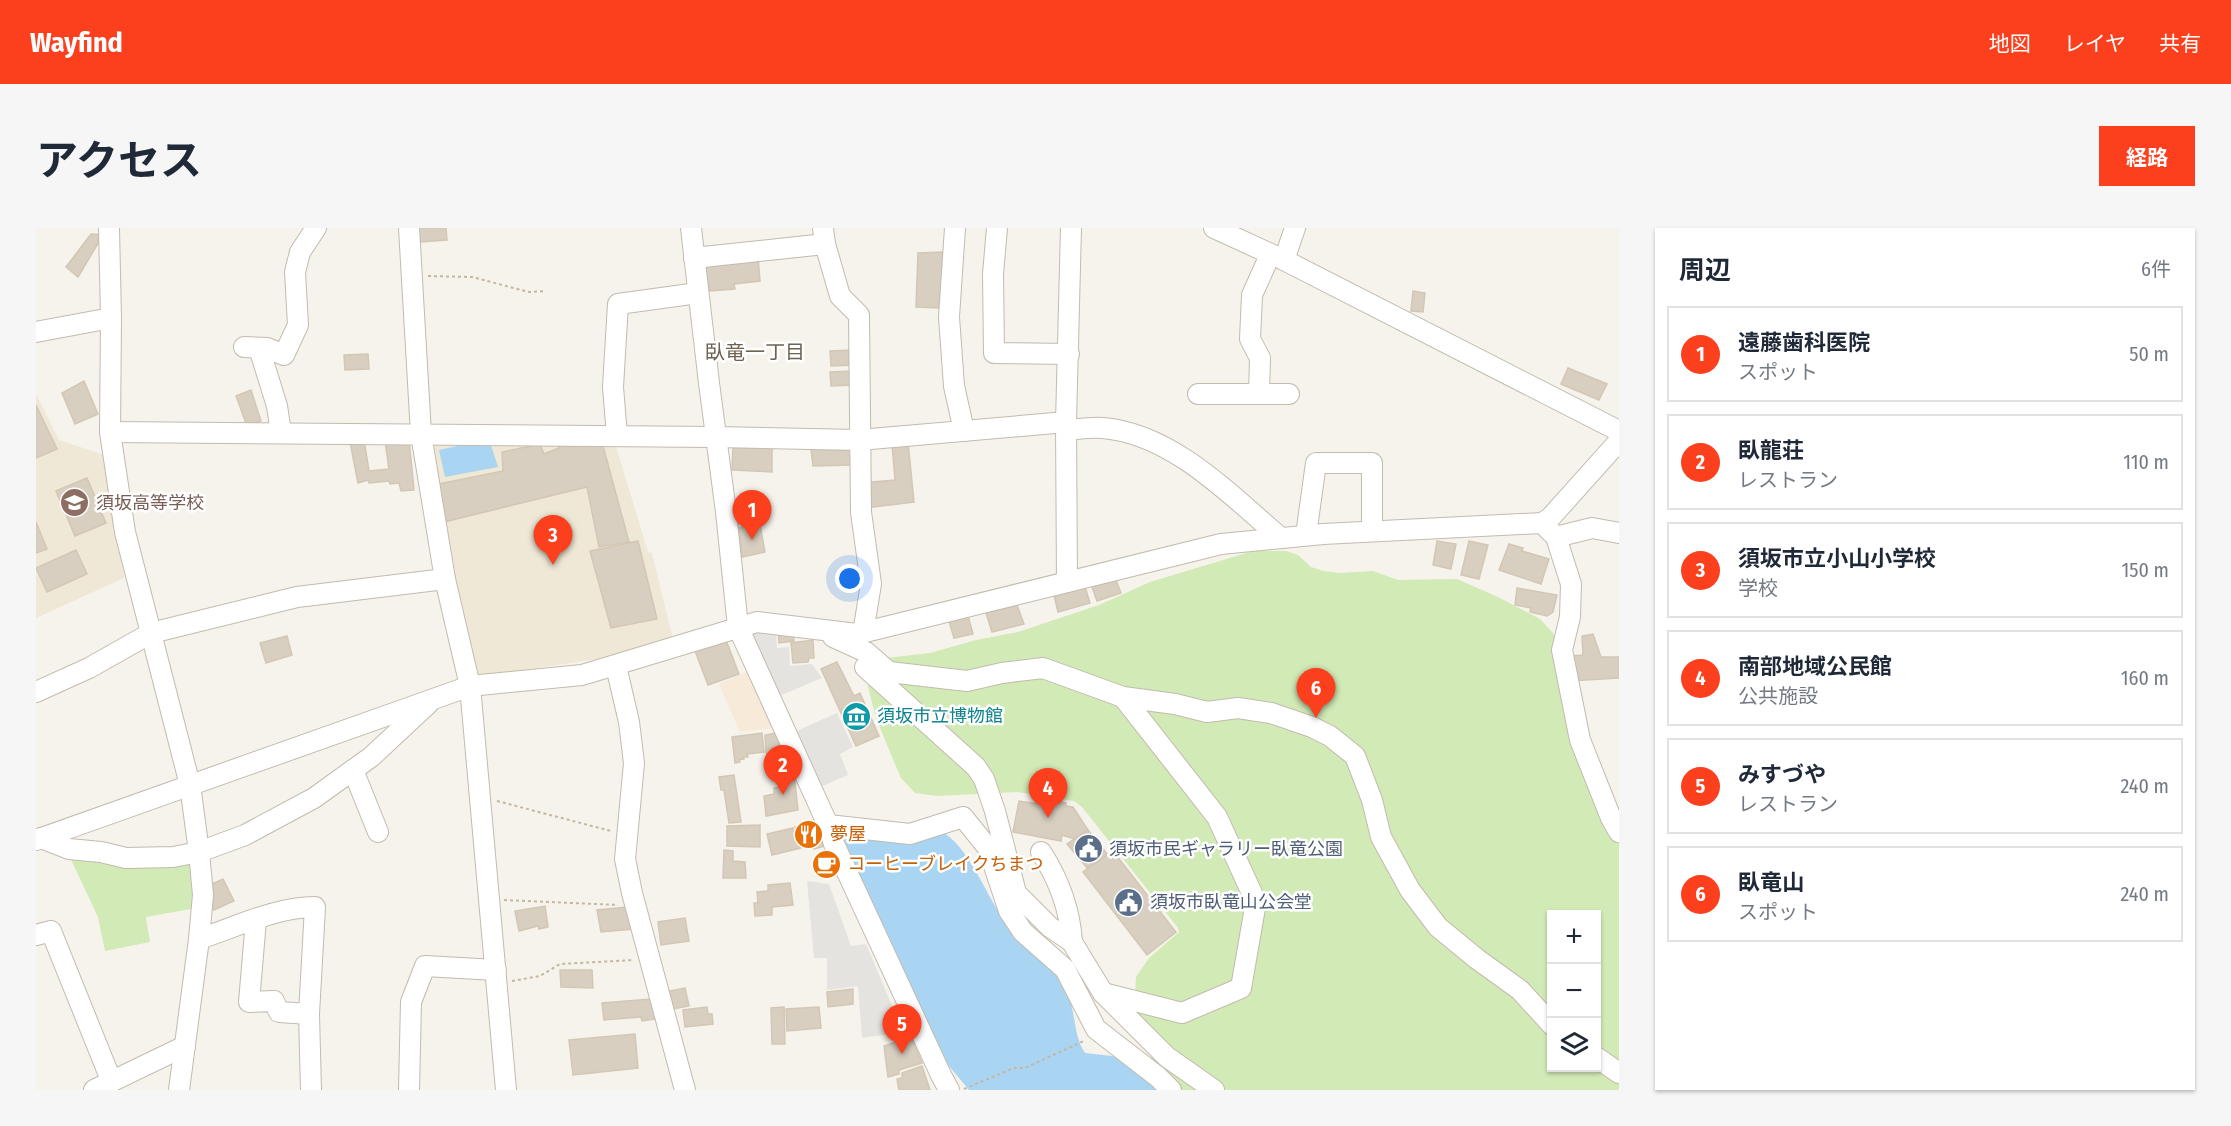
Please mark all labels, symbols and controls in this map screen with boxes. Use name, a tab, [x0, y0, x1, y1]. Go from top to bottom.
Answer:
text: Wayfind	[30, 26, 123, 59]
text: 地図	[1989, 31, 2031, 57]
text: レイヤ	[2064, 31, 2126, 57]
text: 共有	[2159, 31, 2201, 57]
button: 経路	[2099, 126, 2195, 186]
text: アクセス	[36, 136, 202, 186]
text: 周辺	[1679, 255, 1731, 286]
text: 6件	[2141, 257, 2171, 281]
text: 遠藤歯科医院	[1738, 329, 1870, 356]
district label: 臥竜一丁目	[705, 340, 805, 364]
text: 1	[1696, 342, 1705, 366]
text: 50 m	[2129, 342, 2169, 366]
text: スポット	[1738, 360, 1818, 384]
text: 臥龍荘	[1738, 437, 1804, 464]
text: 2	[1696, 450, 1705, 474]
text: 110 m	[2123, 450, 2169, 474]
text: レストラン	[1738, 468, 1838, 492]
school or university icon: 須坂高等学校	[59, 487, 91, 519]
pin: 1	[732, 490, 772, 540]
place label: 須坂高等学校	[96, 492, 204, 514]
pin: 3	[534, 516, 572, 565]
text: 須坂市立小山小学校	[1738, 545, 1936, 572]
text: 3	[1696, 558, 1705, 582]
text: 150 m	[2122, 558, 2169, 582]
your location	[835, 564, 864, 593]
text: 学校	[1738, 576, 1778, 600]
text: 南部地域公民館	[1738, 653, 1892, 680]
text: 4	[1695, 666, 1706, 690]
text: 160 m	[2121, 666, 2169, 690]
pin: 6	[1296, 668, 1336, 718]
text: 公共施設	[1738, 684, 1818, 708]
museum icon: 須坂市立博物館	[840, 700, 872, 732]
place label: 須坂市立博物館	[877, 705, 1003, 727]
pin: 2	[764, 746, 802, 795]
text: みすづや	[1738, 761, 1826, 788]
pin: 4	[1028, 768, 1068, 818]
text: 5	[1696, 774, 1705, 798]
text: 240 m	[2120, 774, 2169, 798]
text: レストラン	[1738, 792, 1838, 816]
restaurant icon: 夢屋	[793, 818, 825, 850]
place label: 夢屋	[830, 823, 866, 845]
public building icon: 須坂市民ギャラリー臥竜公園	[1072, 833, 1104, 865]
place label: 須坂市民ギャラリー臥竜公園	[1109, 838, 1343, 860]
cafe icon: コーヒーブレイクちまつ	[810, 848, 842, 880]
place label: コーヒーブレイクちまつ	[847, 853, 1044, 875]
text: 臥竜山	[1738, 869, 1804, 896]
text: 6	[1695, 882, 1706, 906]
text: 240 m	[2120, 882, 2169, 906]
public building icon: 須坂市臥竜山公会堂	[1113, 886, 1145, 918]
place label: 須坂市臥竜山公会堂	[1150, 891, 1312, 913]
text: スポット	[1738, 900, 1818, 924]
map controls	[1547, 910, 1601, 1072]
button: +	[1547, 910, 1601, 964]
button: −	[1547, 964, 1601, 1018]
pin: 5	[882, 1004, 922, 1054]
button: layers	[1547, 1018, 1601, 1072]

